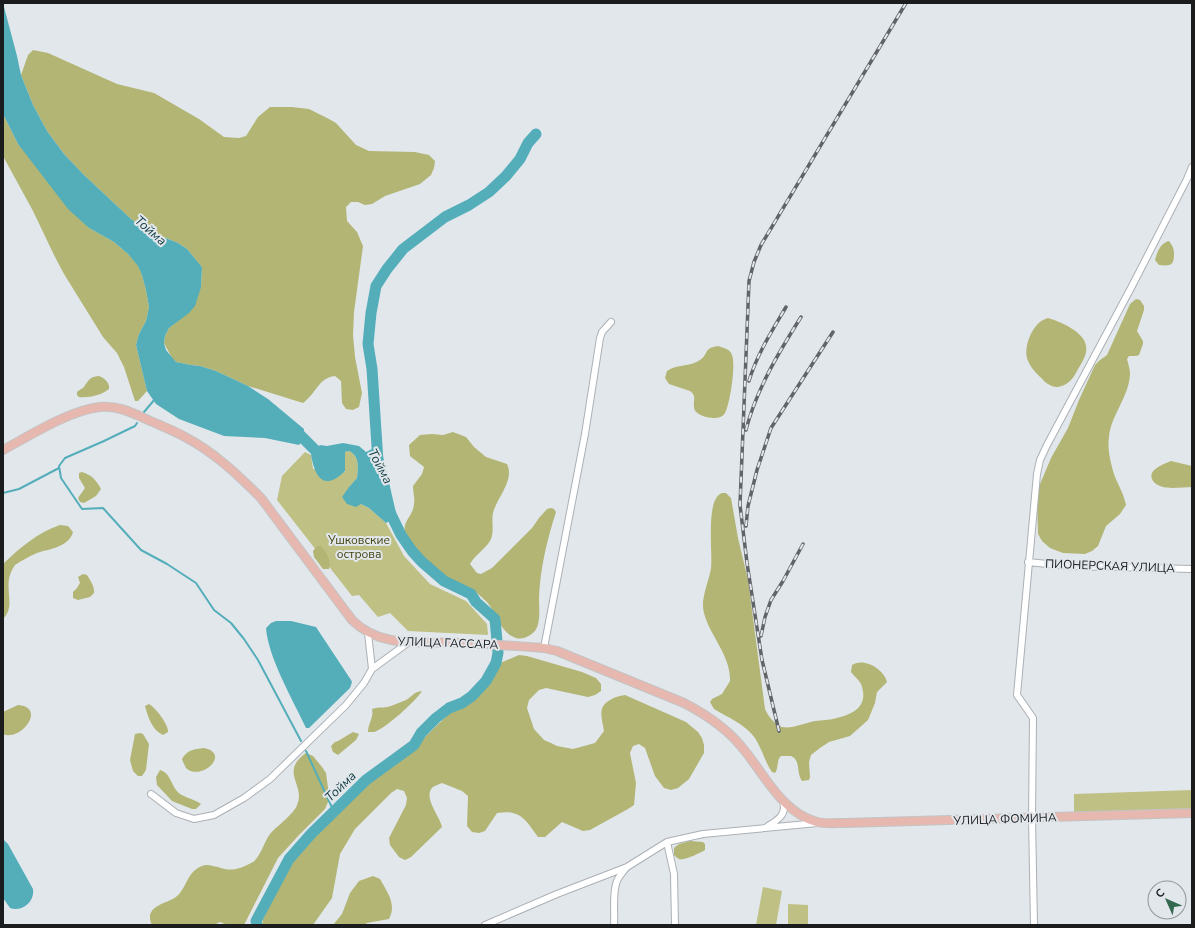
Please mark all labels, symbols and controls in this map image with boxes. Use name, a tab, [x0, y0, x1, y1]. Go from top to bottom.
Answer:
water label: Тойма	[130, 212, 170, 250]
water label: Тойма	[363, 446, 397, 487]
park label: Ушковские острова	[327, 532, 390, 562]
street label: ПИОНЕРСКАЯ УЛИЦА	[1045, 556, 1175, 576]
street label: УЛИЦА ГАССАРА	[396, 633, 499, 653]
water label: Тойма	[321, 767, 360, 806]
street label: УЛИЦА ФОМИНА	[952, 809, 1057, 829]
north arrow	[1147, 880, 1187, 920]
text: С	[1152, 885, 1169, 901]

